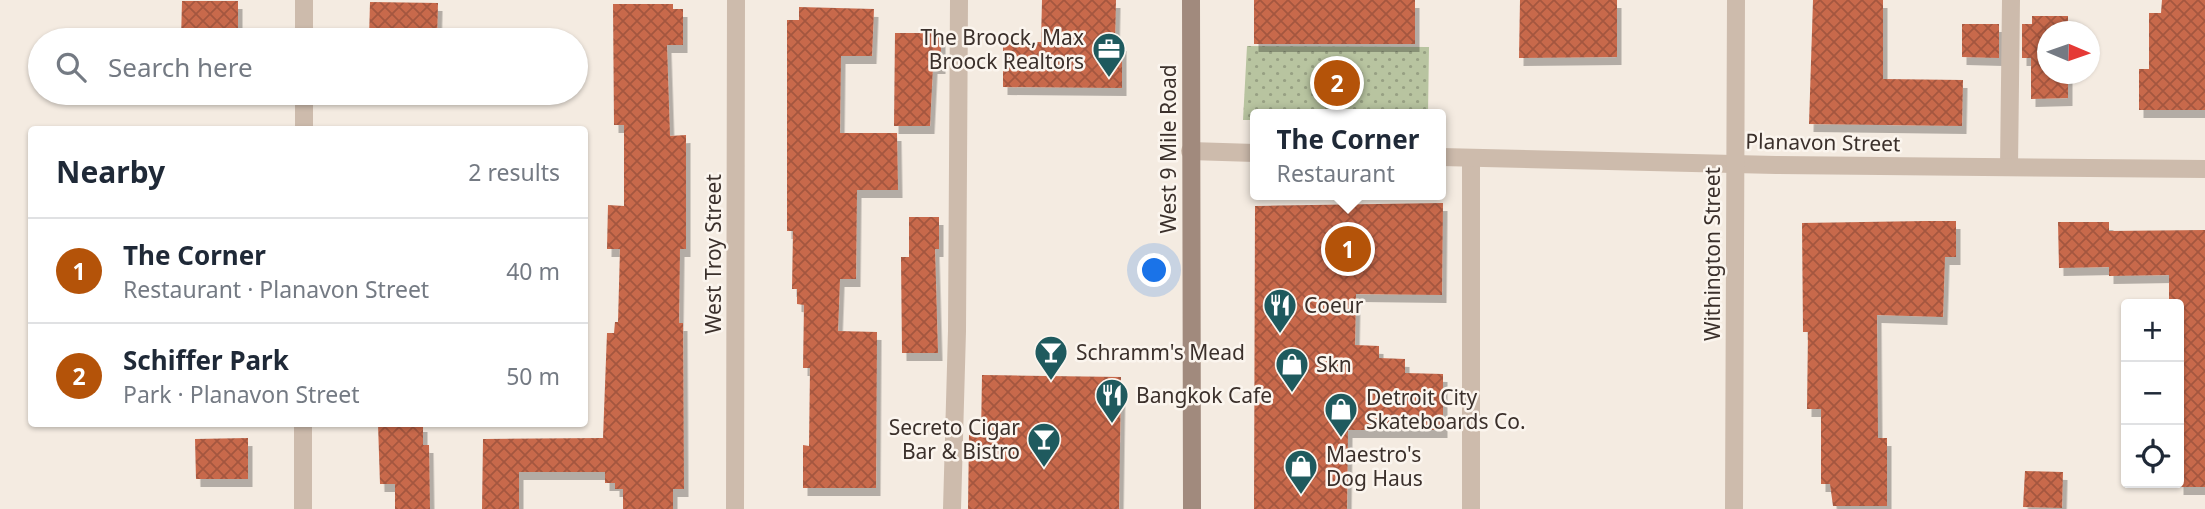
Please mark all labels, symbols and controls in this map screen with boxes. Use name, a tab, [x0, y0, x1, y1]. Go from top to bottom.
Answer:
north arrow	[2037, 21, 2100, 84]
place label: The Broock, Max Broock Realtors	[920, 23, 1084, 75]
search box	[28, 28, 588, 105]
office icon: The Broock, Max Broock Realtors	[1090, 30, 1128, 79]
icon: search	[52, 48, 90, 86]
text: Search here	[108, 49, 253, 85]
pin: 2	[1314, 57, 1360, 109]
street label: West 9 Mile Road	[1154, 64, 1182, 234]
popup	[1250, 109, 1446, 200]
text: The Corner	[1277, 121, 1419, 157]
street label: Planavon Street	[1745, 127, 1901, 157]
text: Nearby	[56, 151, 165, 192]
text: 2 results	[468, 156, 560, 188]
text: Restaurant	[1277, 157, 1395, 189]
street label: Withington Street	[1698, 167, 1726, 341]
street label: West Troy Street	[699, 174, 727, 334]
pin: 1	[1325, 223, 1371, 275]
text: The Corner	[123, 237, 266, 273]
your location	[1137, 253, 1171, 287]
text: 1	[72, 255, 86, 287]
text: 40 m	[506, 255, 560, 287]
text: Restaurant · Planavon Street	[123, 273, 429, 305]
restaurant icon: Coeur	[1261, 286, 1299, 335]
place label: Coeur	[1304, 291, 1364, 319]
map controls	[2121, 299, 2184, 488]
button: +	[2121, 299, 2184, 362]
bar icon: Schramm's Mead	[1032, 333, 1070, 382]
place label: Schramm's Mead	[1076, 338, 1245, 366]
text: Schiffer Park	[123, 342, 289, 378]
shop icon: Skn	[1273, 345, 1311, 394]
place label: Skn	[1316, 350, 1352, 378]
text: 2	[72, 360, 86, 392]
text: 50 m	[506, 360, 560, 392]
button: −	[2121, 362, 2184, 425]
restaurant icon: Bangkok Cafe	[1093, 376, 1131, 425]
text: Park · Planavon Street	[123, 378, 360, 410]
place label: Bangkok Cafe	[1136, 381, 1272, 409]
place label: Detroit City Skateboards Co.	[1366, 383, 1526, 435]
shop icon: Detroit City Skateboards Co.	[1322, 390, 1360, 439]
place label: Secreto Cigar Bar & Bistro	[889, 413, 1020, 465]
bar icon: Secreto Cigar Bar & Bistro	[1025, 420, 1063, 469]
button: locate	[2121, 425, 2184, 488]
place label: Maestro's Dog Haus	[1326, 440, 1423, 492]
shop icon: Maestro's Dog Haus	[1282, 447, 1320, 496]

